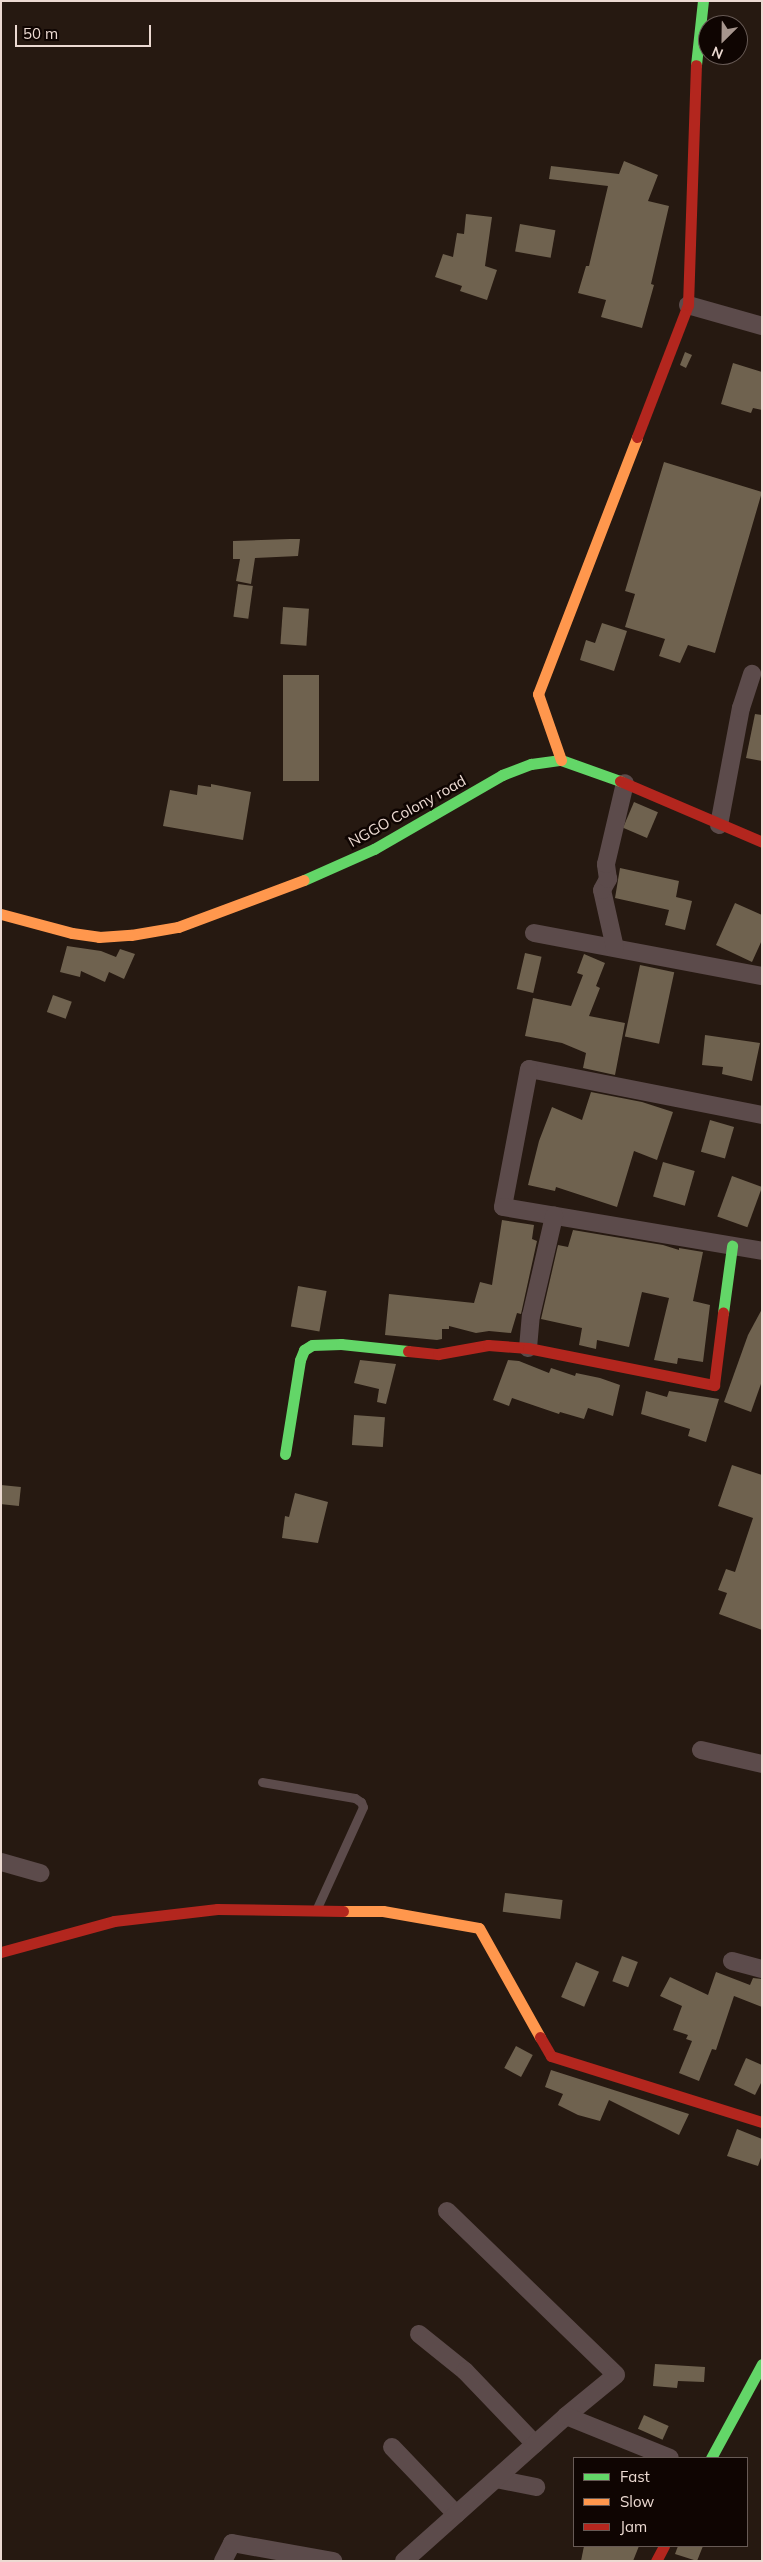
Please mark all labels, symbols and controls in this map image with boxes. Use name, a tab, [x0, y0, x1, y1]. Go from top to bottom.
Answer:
scale bar	[18, 15, 154, 47]
north arrow	[698, 15, 748, 65]
text: 50 m	[23, 24, 58, 43]
text: N	[709, 43, 726, 63]
street label: NGGO Colony road	[345, 771, 469, 851]
legend	[573, 2457, 748, 2547]
text: Fast	[620, 2467, 650, 2486]
text: Slow	[620, 2492, 654, 2511]
text: Jam	[620, 2517, 647, 2536]

